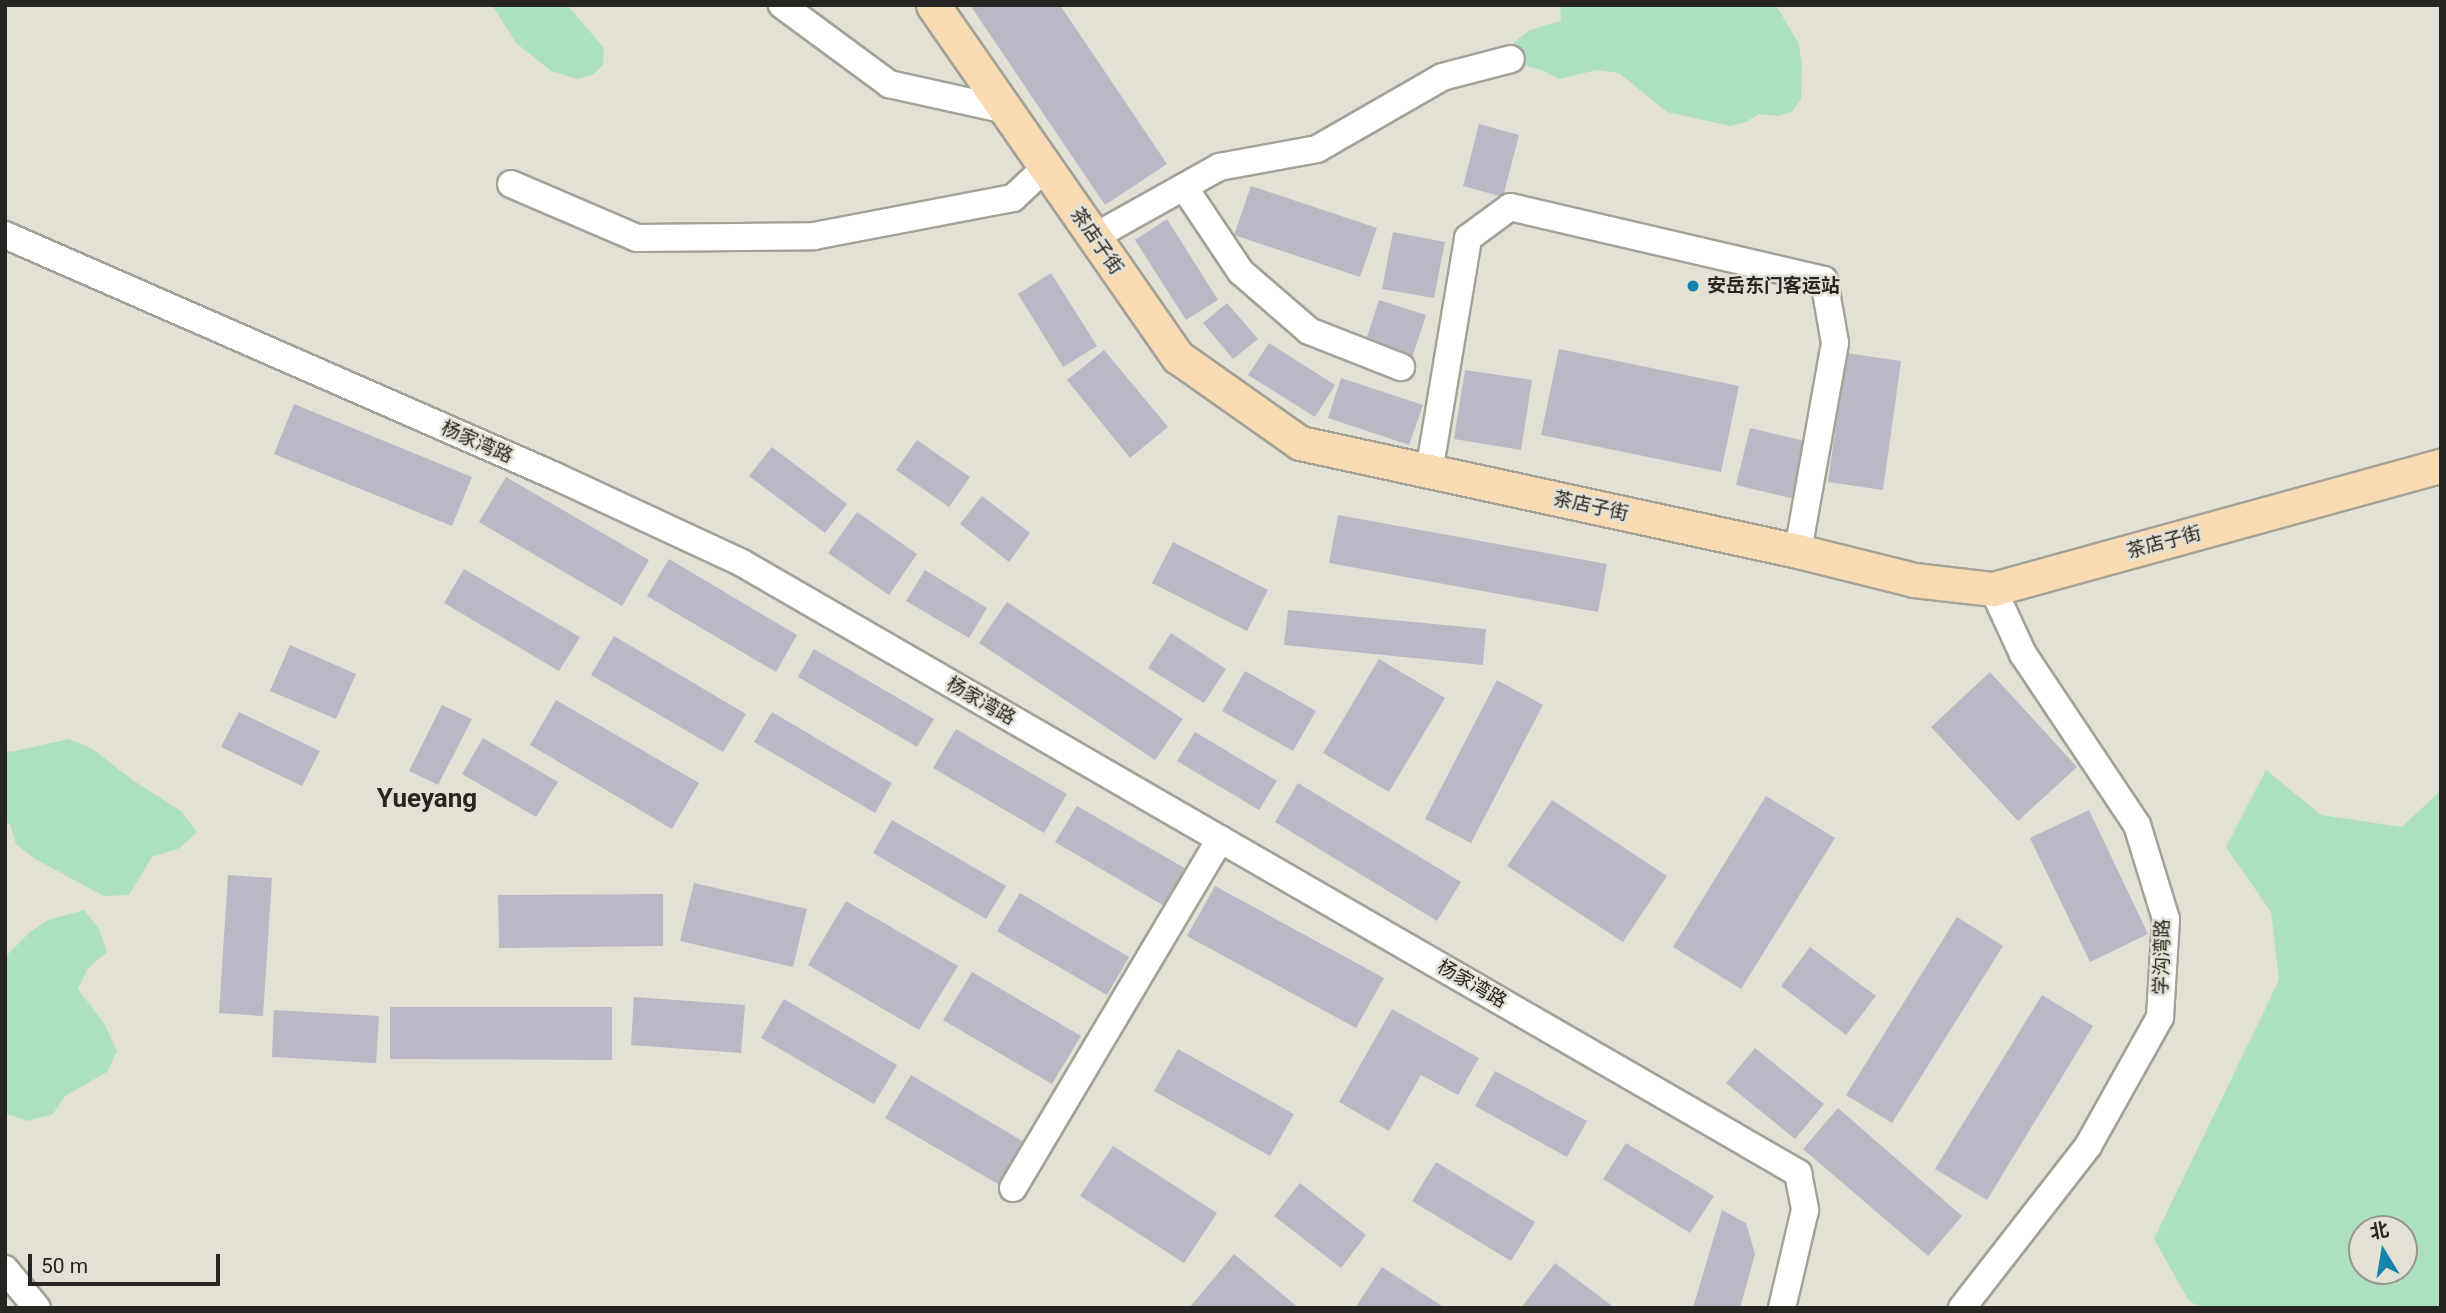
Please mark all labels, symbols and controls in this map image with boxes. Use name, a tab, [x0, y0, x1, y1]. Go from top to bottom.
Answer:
street label: 茶店子街	[1066, 203, 1128, 279]
place label: 安岳东门客运站	[1707, 275, 1840, 297]
marker: 安岳东门客运站	[1685, 278, 1701, 294]
street label: 杨家湾路	[438, 416, 516, 468]
street label: 茶店子街	[1551, 487, 1631, 525]
street label: 茶店子街	[2124, 521, 2204, 563]
street label: 杨家湾路	[942, 672, 1020, 730]
district label: Yueyang	[377, 783, 477, 815]
street label: 学沟湾路	[2150, 919, 2174, 995]
street label: 杨家湾路	[1433, 955, 1511, 1013]
north arrow	[2348, 1215, 2418, 1285]
text: 北	[2368, 1218, 2391, 1244]
scale bar	[32, 1240, 224, 1284]
text: 50 m	[41, 1254, 88, 1278]

